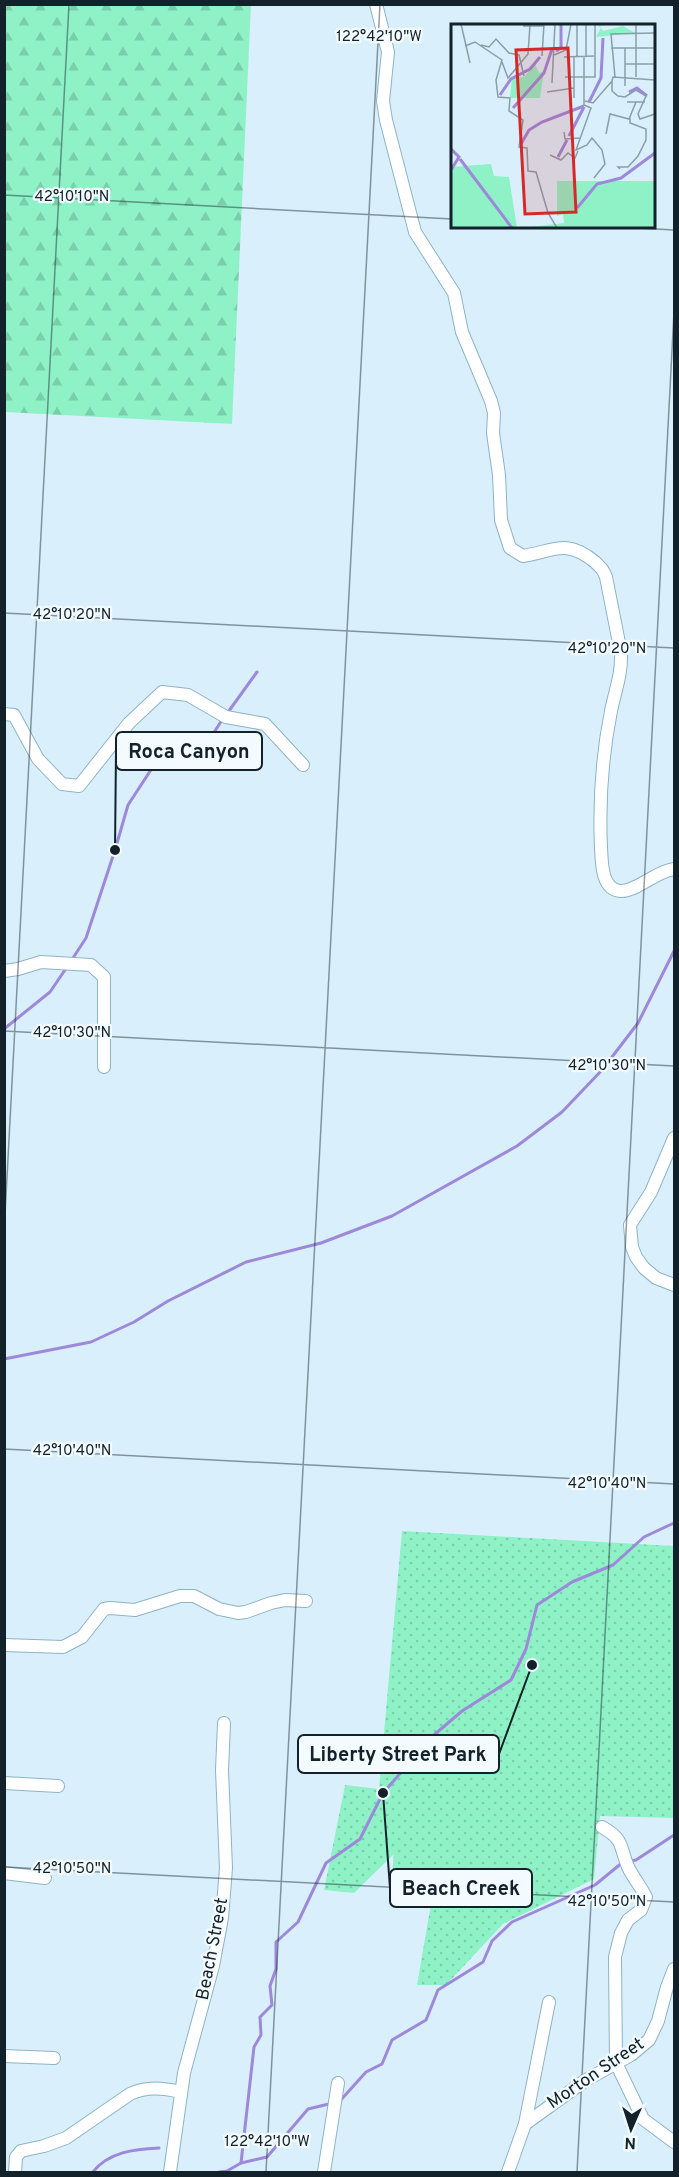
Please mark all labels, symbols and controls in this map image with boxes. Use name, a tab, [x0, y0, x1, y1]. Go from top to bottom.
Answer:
inset map	[451, 24, 655, 228]
text: 122°42'10"W	[336, 28, 422, 47]
text: 42°10'10"N	[35, 188, 109, 207]
text: 42°10'20"N	[33, 606, 111, 625]
text: 42°10'20"N	[568, 640, 646, 659]
callout: Roca Canyon	[116, 732, 262, 770]
text: Roca Canyon	[128, 740, 250, 766]
text: 42°10'30"N	[33, 1024, 111, 1043]
text: 42°10'30"N	[568, 1057, 646, 1076]
text: 42°10'40"N	[33, 1442, 111, 1461]
text: 42°10'40"N	[568, 1475, 646, 1494]
callout: Liberty Street Park	[298, 1735, 499, 1773]
text: Liberty Street Park	[309, 1743, 487, 1769]
text: 42°10'50"N	[33, 1860, 111, 1879]
callout: Beach Creek	[390, 1869, 532, 1907]
text: Beach Creek	[402, 1877, 520, 1903]
text: 42°10'50"N	[568, 1893, 646, 1912]
street label: Beach Street	[192, 1896, 234, 2002]
street label: Morton Street	[543, 2033, 649, 2115]
north arrow	[601, 2099, 661, 2159]
text: N	[624, 2132, 637, 2152]
text: 122°42'10"W	[224, 2133, 310, 2152]

